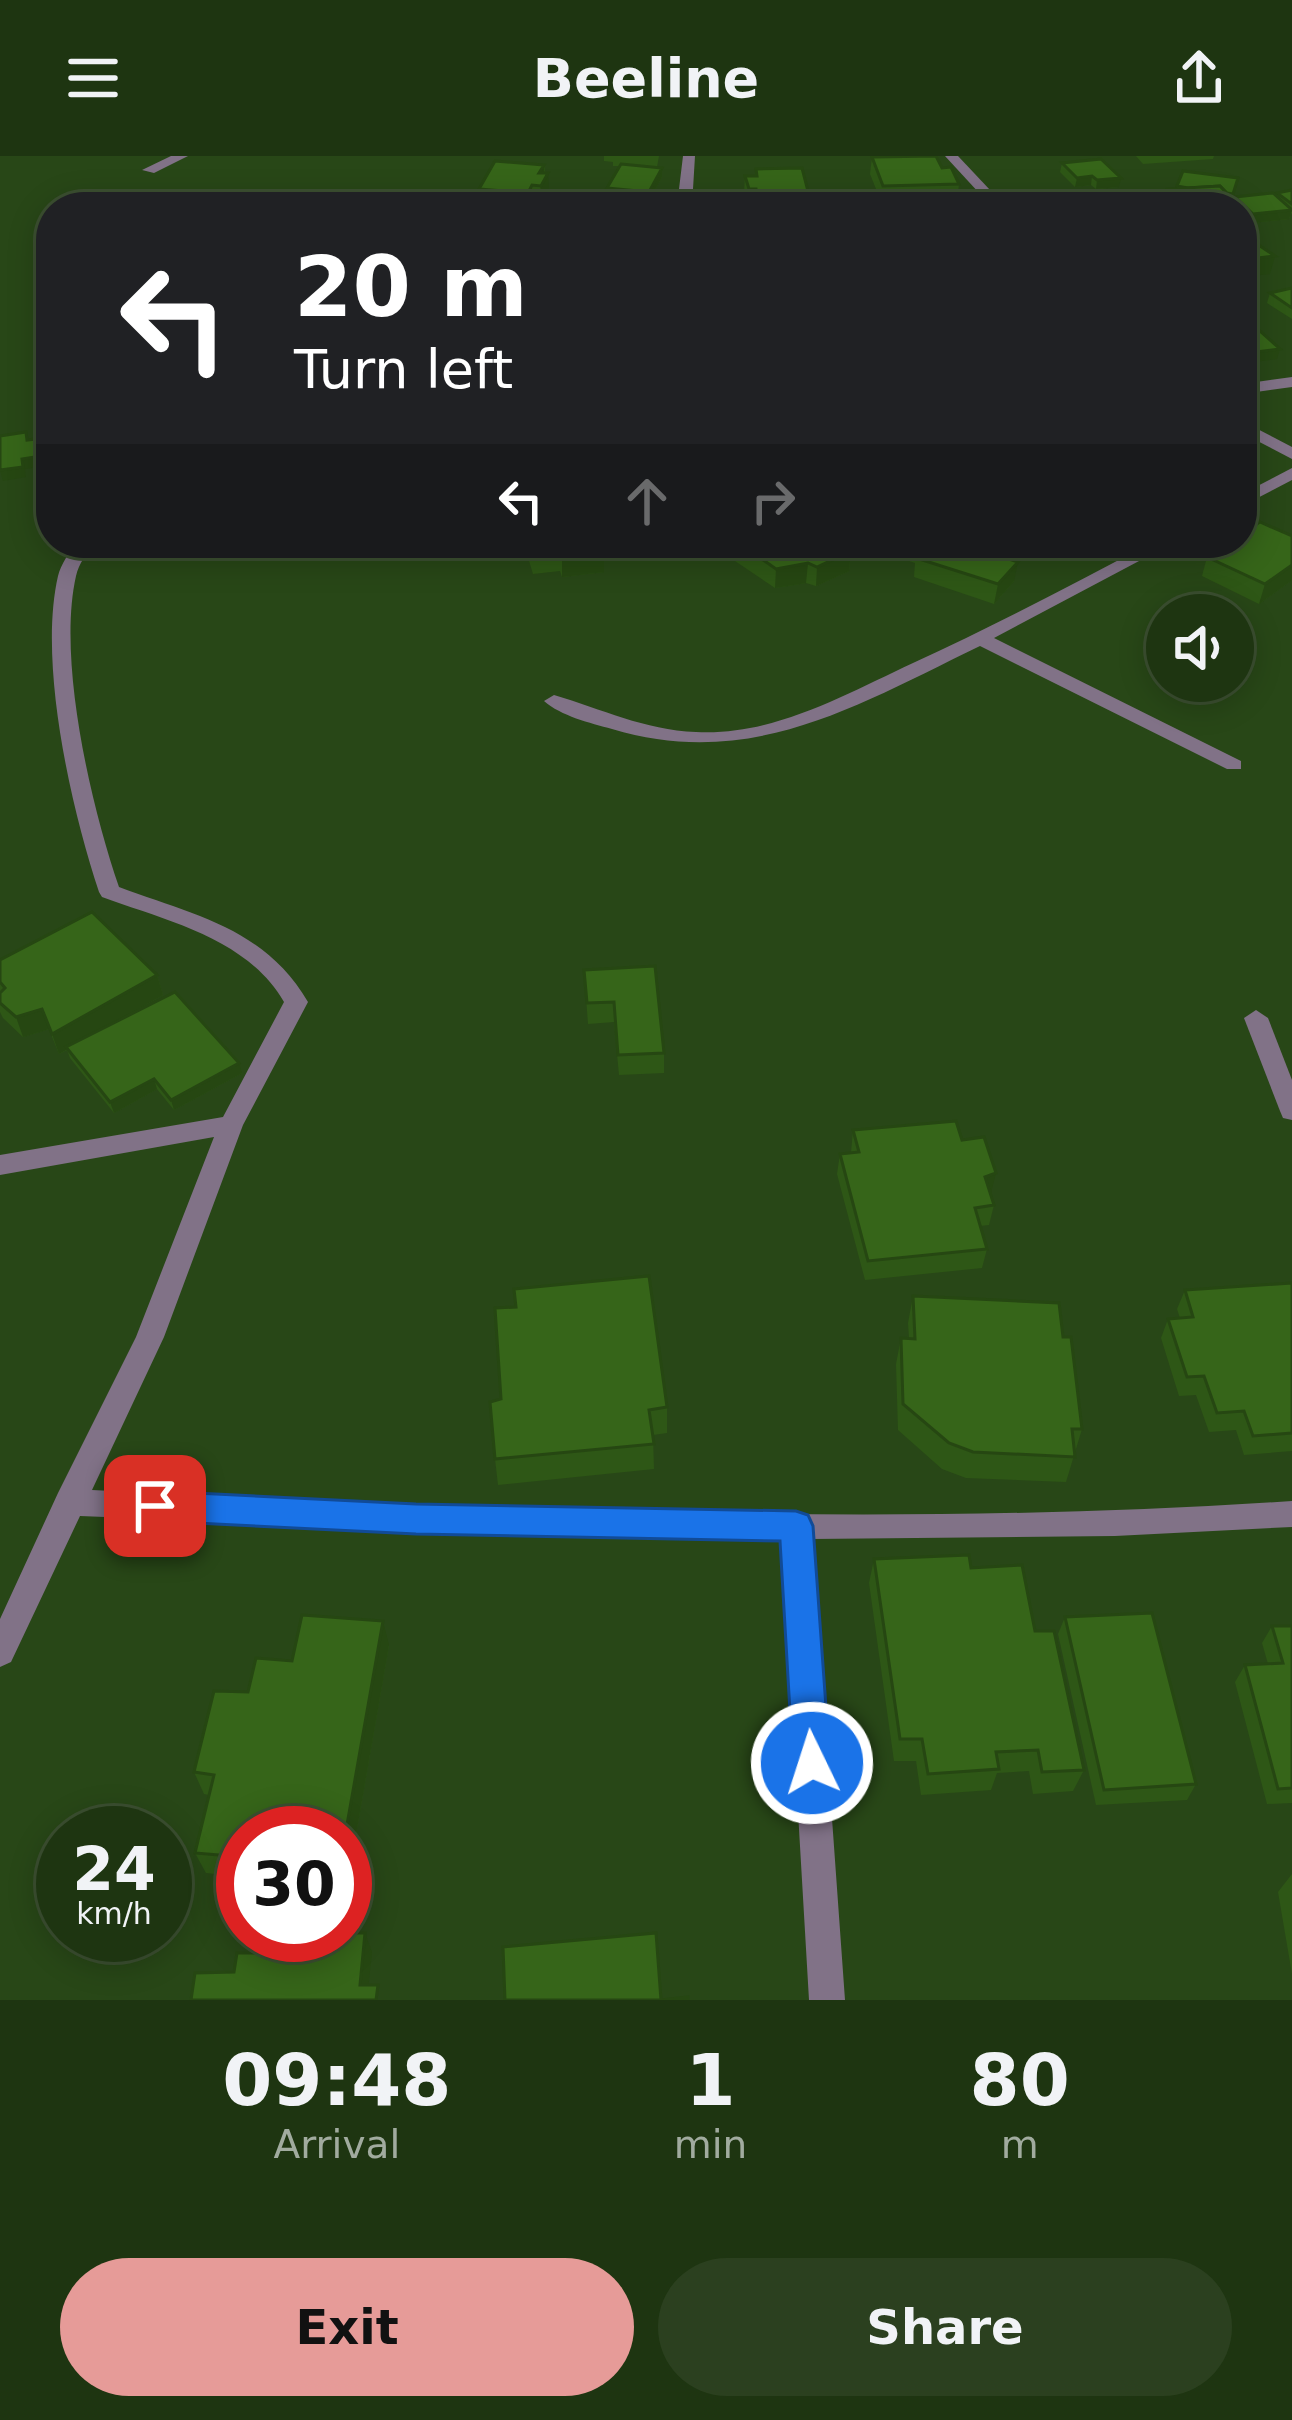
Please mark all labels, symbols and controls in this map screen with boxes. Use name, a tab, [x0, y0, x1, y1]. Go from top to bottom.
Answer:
icon: menu	[60, 45, 126, 111]
icon: share	[1166, 45, 1232, 111]
text: Beeline	[533, 47, 759, 110]
text: 20 m	[294, 238, 528, 336]
icon: left	[96, 240, 252, 396]
text: Turn left	[294, 338, 513, 401]
icon: left	[488, 468, 554, 534]
icon: ahead	[614, 468, 680, 534]
icon: right	[740, 468, 806, 534]
map controls	[1146, 594, 1254, 702]
button: sound	[1146, 594, 1254, 702]
pin	[104, 1455, 206, 1557]
icon: arrive	[122, 1473, 188, 1539]
position arrow	[749, 1700, 875, 1826]
speed limit sign: 30	[216, 1806, 372, 1962]
text: 24	[72, 1834, 156, 1904]
text: km/h	[76, 1896, 152, 1931]
text: 09:48	[222, 2038, 451, 2122]
text: 1	[685, 2038, 736, 2122]
text: 80	[970, 2038, 1070, 2122]
text: Arrival	[274, 2122, 400, 2167]
text: min	[674, 2122, 747, 2167]
text: m	[1001, 2122, 1039, 2167]
button: Exit	[60, 2258, 634, 2396]
button: Share	[658, 2258, 1232, 2396]

